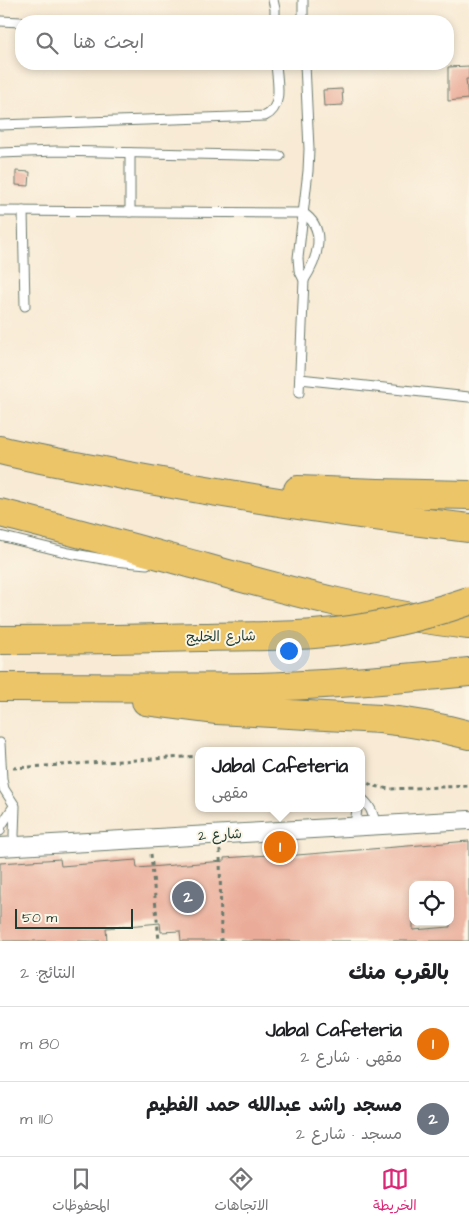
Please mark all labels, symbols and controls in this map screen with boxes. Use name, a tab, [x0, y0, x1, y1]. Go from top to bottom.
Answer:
search box	[15, 15, 454, 70]
icon: search	[33, 29, 61, 57]
text: ابحث هنا	[73, 29, 144, 56]
street label: شارع الخليج	[186, 626, 256, 648]
your location	[276, 638, 302, 664]
popup	[195, 747, 365, 812]
text: Jabal Cafeteria	[212, 753, 348, 780]
text: مقهى	[212, 782, 248, 804]
street label: شارع 2	[198, 824, 243, 846]
pin: 1	[264, 828, 296, 866]
pin: 2	[172, 878, 204, 916]
map controls	[409, 881, 454, 926]
button: locate	[409, 881, 454, 926]
scale bar	[15, 906, 132, 929]
text: 50 m	[22, 908, 57, 928]
text: بالقرب منك	[348, 958, 449, 987]
text: النتائج: 2	[20, 962, 75, 984]
text: Jabal Cafeteria	[266, 1017, 402, 1044]
text: 80 m	[20, 1033, 59, 1055]
text: 1	[432, 1033, 434, 1055]
text: مقهى · شارع 2	[300, 1046, 402, 1068]
text: مسجد راشد عبدالله حمد الفطيم	[146, 1092, 402, 1119]
text: 110 m	[20, 1108, 53, 1130]
text: 2	[428, 1108, 438, 1130]
text: مسجد · شارع 2	[296, 1123, 402, 1145]
tab: المحفوظات	[52, 1165, 110, 1218]
tab: الاتجاهات	[214, 1165, 269, 1218]
tab: الخريطة	[373, 1165, 417, 1218]

